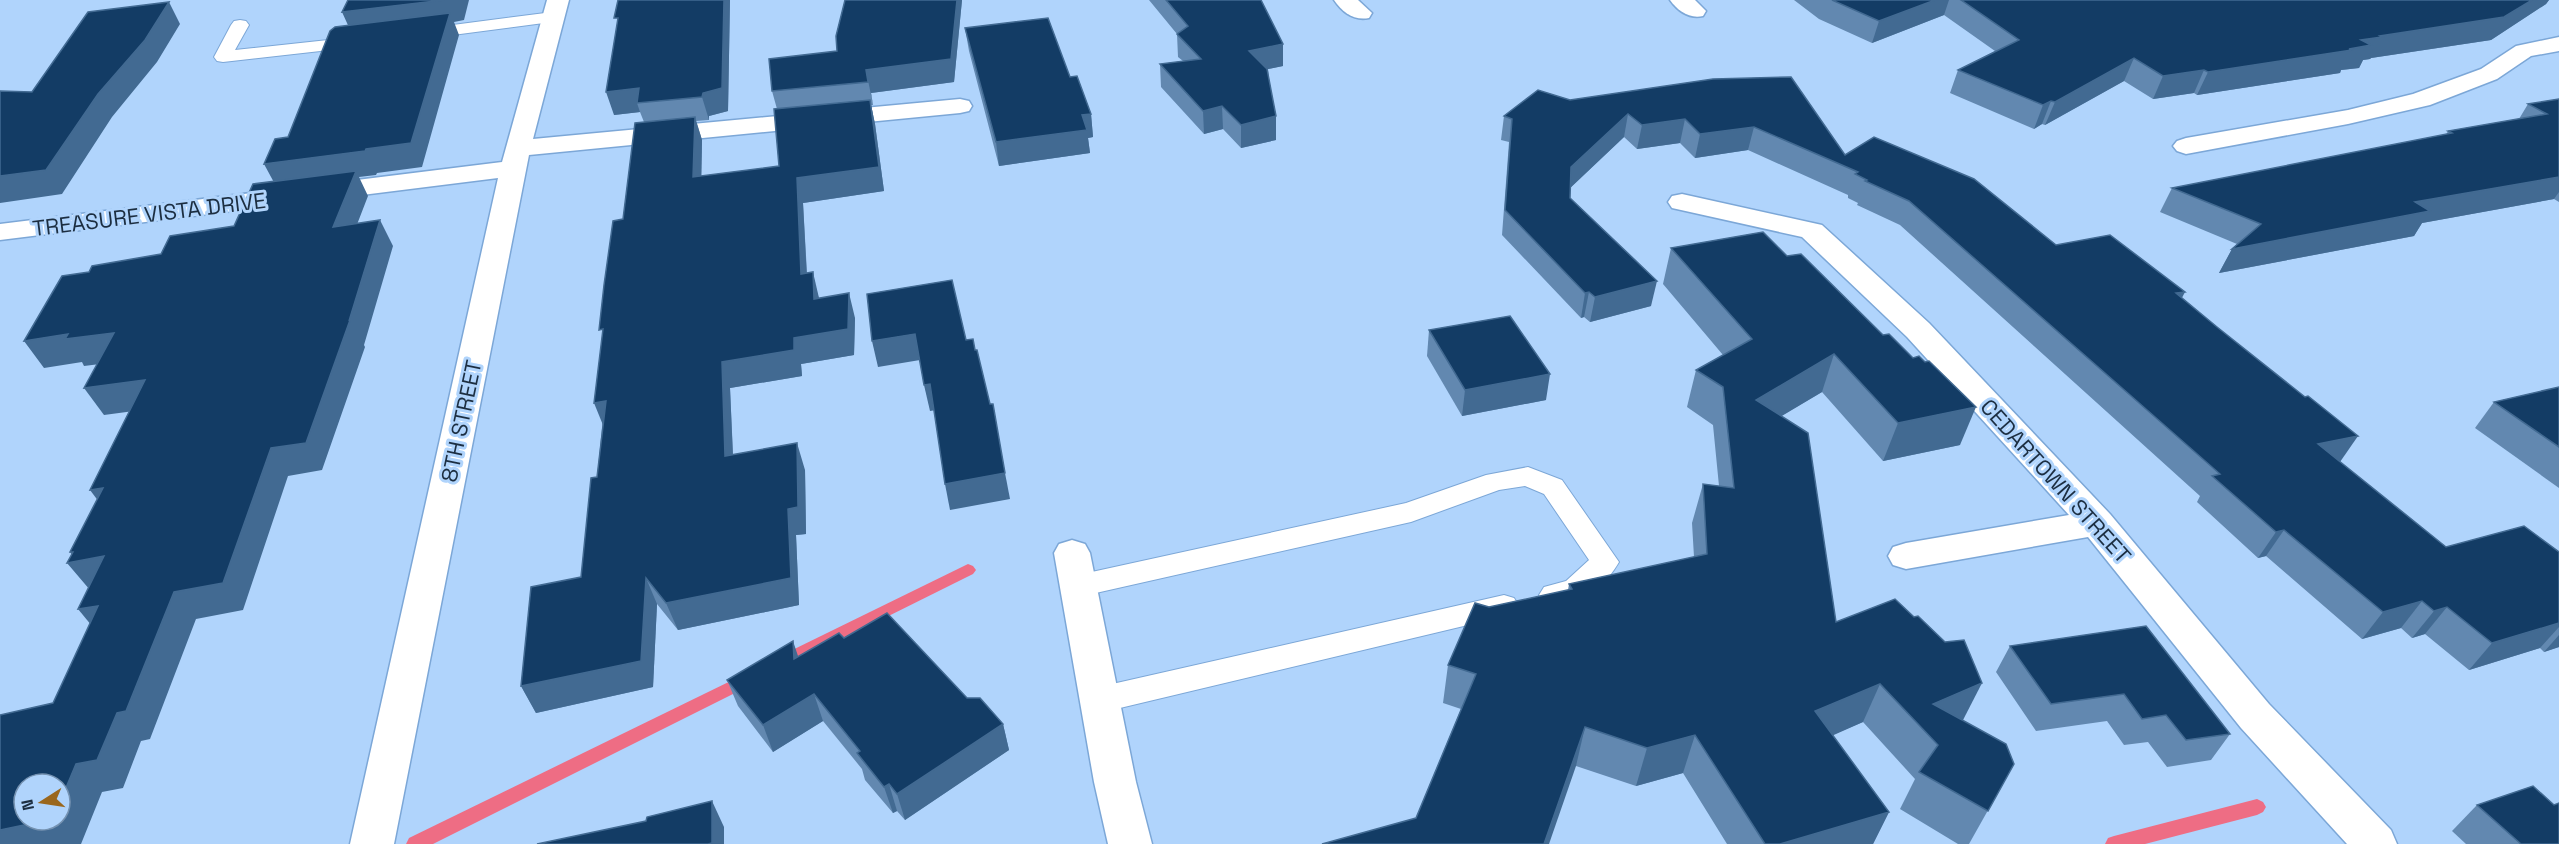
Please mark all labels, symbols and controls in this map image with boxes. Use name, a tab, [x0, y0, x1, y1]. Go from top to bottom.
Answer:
street label: TREASURE VISTA DRIVE	[31, 186, 267, 242]
street label: 8TH STREET	[434, 357, 488, 485]
street label: CEDARTOWN STREET	[1975, 393, 2137, 569]
north arrow	[12, 772, 72, 832]
text: N	[16, 798, 39, 812]

